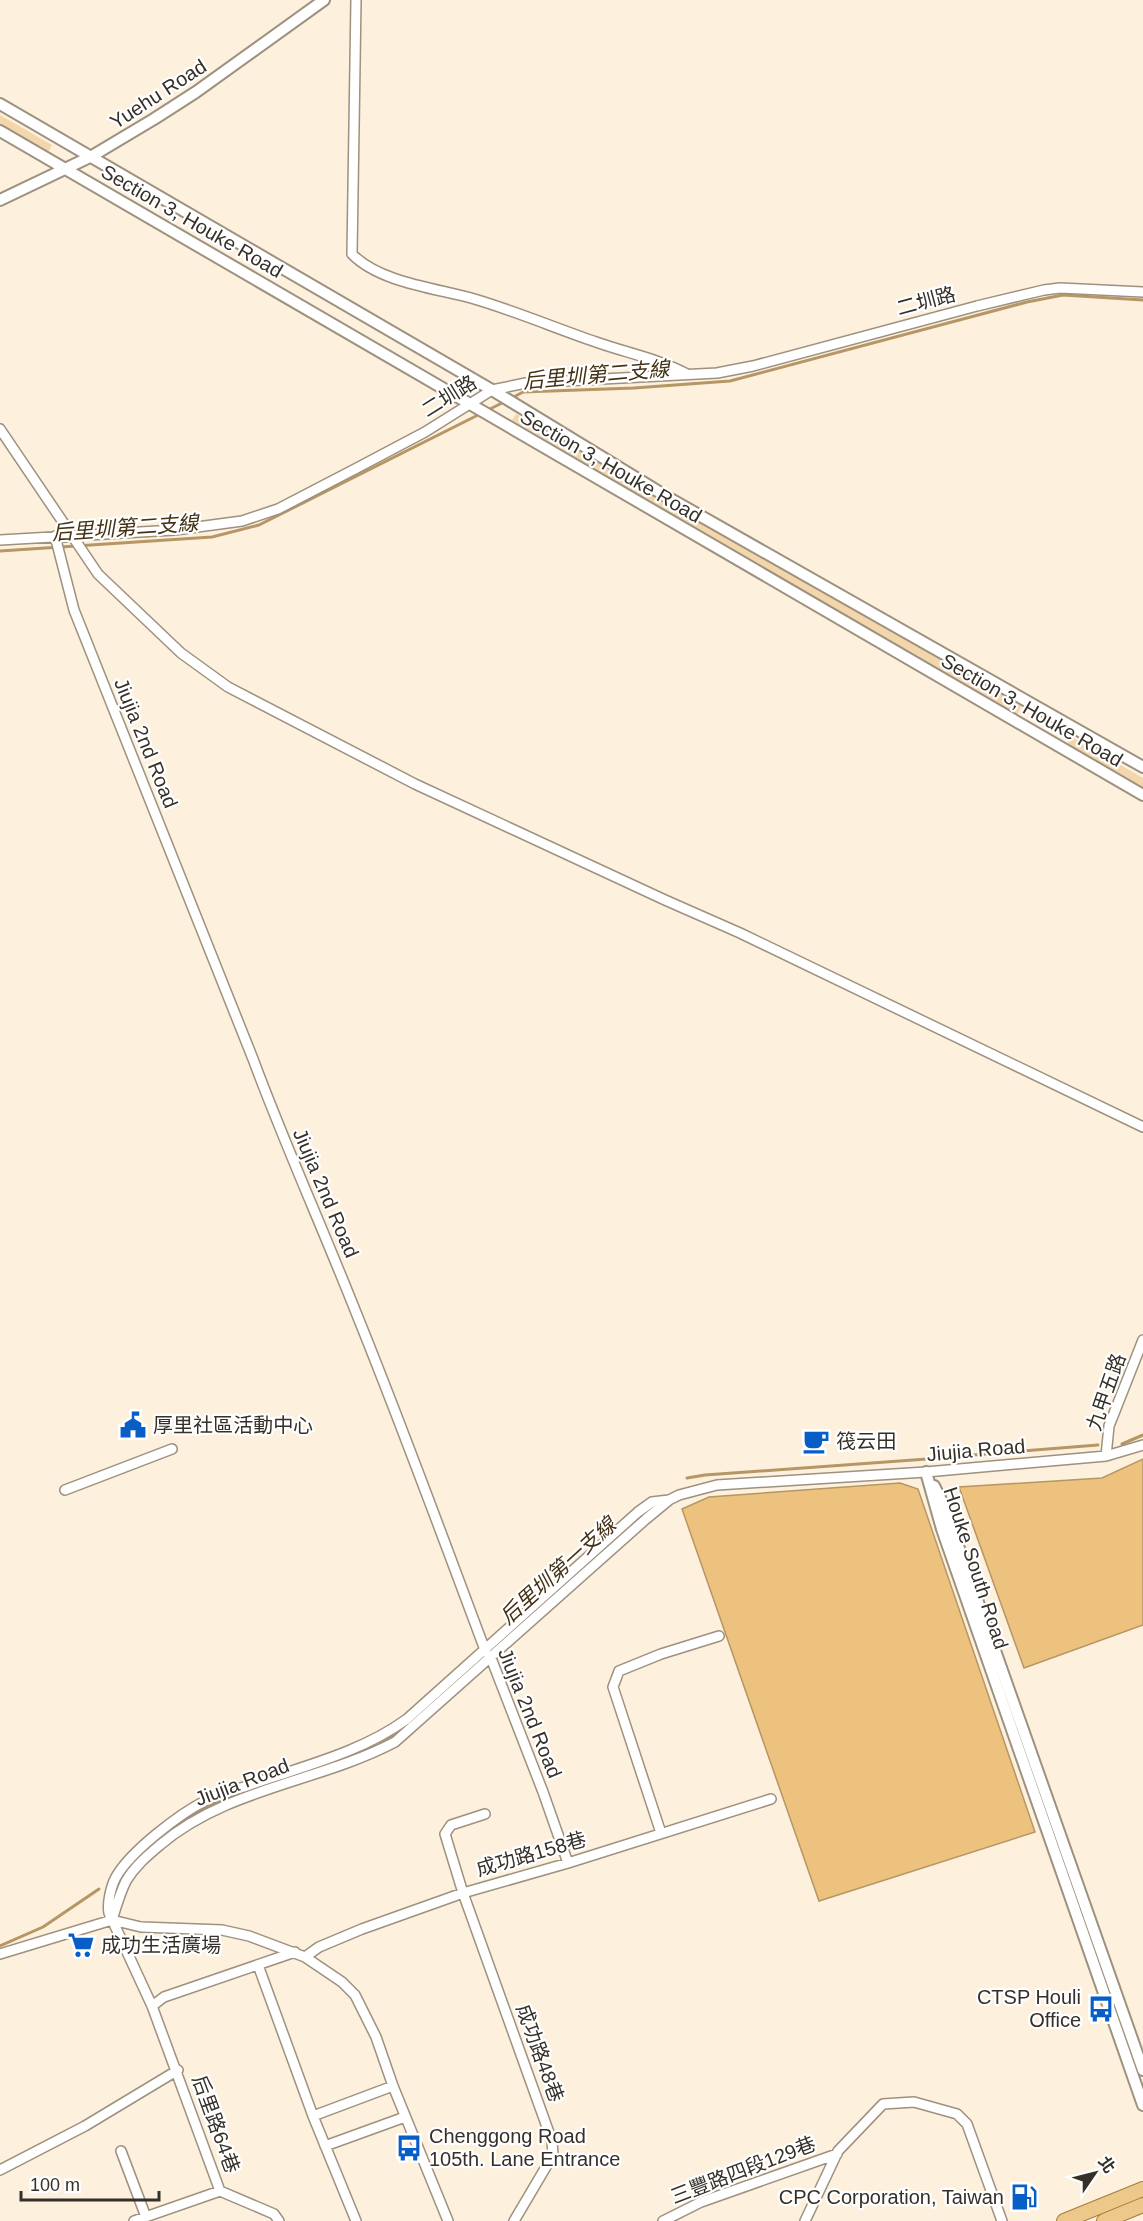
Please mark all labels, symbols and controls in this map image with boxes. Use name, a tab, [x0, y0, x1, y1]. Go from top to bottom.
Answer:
street label: Yuehu Road	[106, 55, 210, 133]
street label: Section 3, Houke Road	[97, 160, 287, 282]
street label: 二圳路	[894, 283, 958, 319]
water label: 后里圳第二支線	[522, 356, 672, 392]
street label: 二圳路	[418, 371, 480, 421]
street label: Section 3, Houke Road	[516, 405, 706, 527]
water label: 后里圳第二支線	[51, 511, 201, 544]
street label: Section 3, Houke Road	[937, 649, 1127, 771]
street label: Jiujia 2nd Road	[110, 675, 182, 811]
street label: Jiujia 2nd Road	[289, 1125, 363, 1261]
street label: 九甲五路	[1083, 1351, 1129, 1433]
public building icon: 厚里社區活動中心	[118, 1410, 148, 1440]
place label: 厚里社區活動中心	[153, 1414, 313, 1436]
cafe icon: 筏云田	[801, 1426, 831, 1456]
place label: 筏云田	[836, 1430, 896, 1452]
street label: Jiujia Road	[926, 1435, 1026, 1465]
street label: Houke South Road	[939, 1484, 1013, 1652]
water label: 后里圳第一支線	[495, 1512, 621, 1628]
street label: Jiujia 2nd Road	[494, 1645, 566, 1781]
street label: Jiujia Road	[192, 1754, 292, 1810]
street label: 成功路158巷	[473, 1828, 589, 1880]
supermarket icon: 成功生活廣場	[66, 1930, 96, 1960]
place label: 成功生活廣場	[101, 1934, 221, 1956]
place label: CTSP Houli Office	[977, 1986, 1081, 2031]
bus stop icon: CTSP Houli Office	[1086, 1994, 1116, 2024]
street label: 成功路48巷	[512, 2001, 568, 2105]
street label: 后里路64巷	[188, 2072, 244, 2176]
place label: Chenggong Road 105th. Lane Entrance	[429, 2125, 620, 2170]
street label: 三豐路四段129巷	[667, 2132, 819, 2208]
bus stop icon: Chenggong Road 105th. Lane Entrance	[394, 2133, 424, 2163]
north arrow	[1065, 2143, 1125, 2203]
text: 北	[1095, 2153, 1118, 2176]
scale bar	[21, 2164, 159, 2202]
text: 100 m	[30, 2175, 80, 2195]
fuel station icon: CPC Corporation, Taiwan	[1009, 2182, 1039, 2212]
place label: CPC Corporation, Taiwan	[779, 2186, 1004, 2208]

